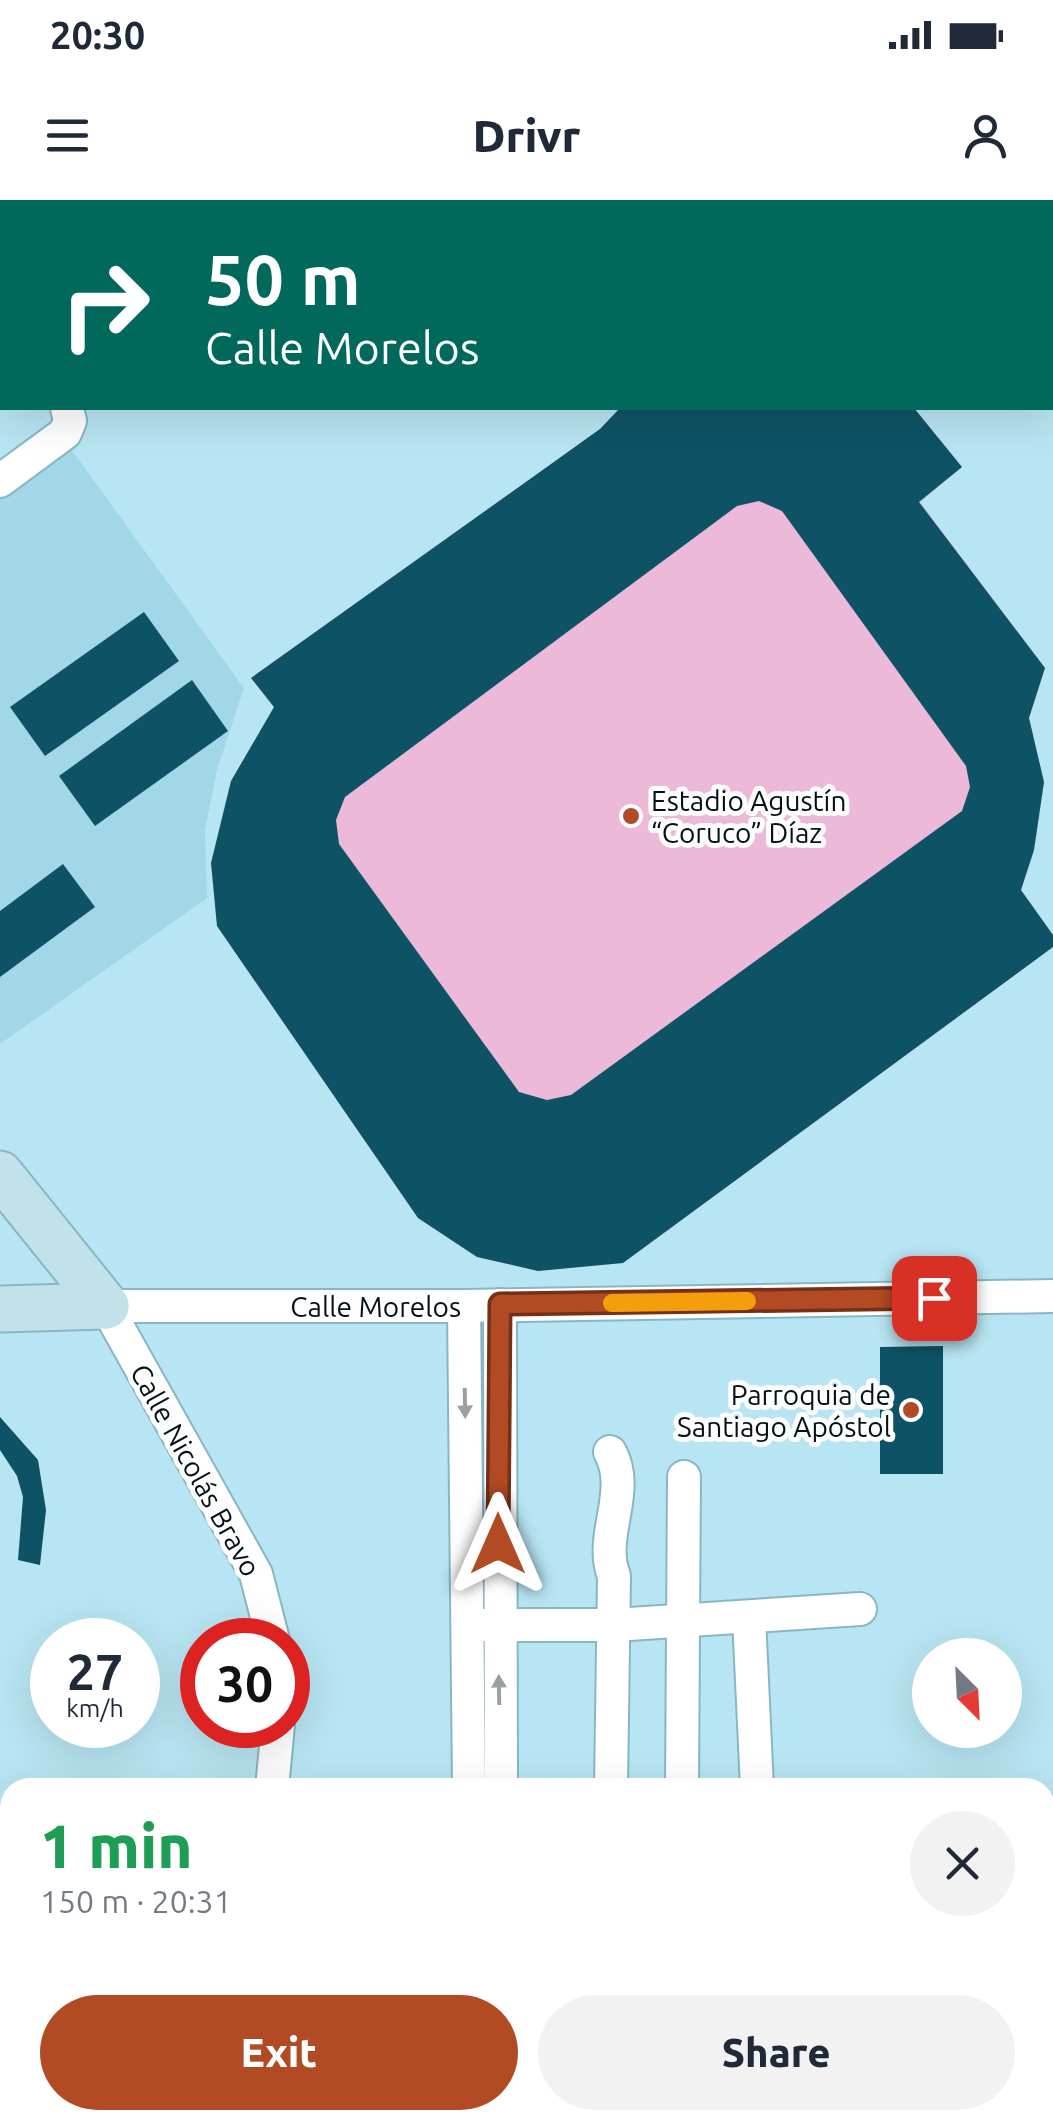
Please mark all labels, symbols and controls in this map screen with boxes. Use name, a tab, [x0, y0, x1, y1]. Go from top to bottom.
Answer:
text: 20:30	[50, 14, 145, 56]
icon: menu	[40, 108, 95, 163]
icon: person	[958, 108, 1013, 163]
text: Drivr	[472, 110, 581, 161]
icon: right	[40, 240, 170, 370]
text: 50 m	[205, 240, 361, 318]
text: Calle Morelos	[205, 322, 479, 373]
place label: Estadio Agustín “Coruco” Díaz	[651, 785, 846, 848]
marker: Estadio Agustín “Coruco” Díaz	[620, 805, 642, 827]
pin	[892, 1256, 977, 1341]
icon: arrive	[907, 1271, 962, 1326]
street label: Calle Morelos	[290, 1291, 461, 1322]
street label: Calle Nicolás Bravo	[125, 1359, 267, 1581]
place label: Parroquia de Santiago Apóstol	[677, 1379, 891, 1442]
one-way arrow	[457, 1388, 473, 1420]
marker: Parroquia de Santiago Apóstol	[900, 1399, 922, 1421]
position arrow	[446, 1492, 550, 1596]
speed limit sign: 30	[180, 1618, 310, 1748]
north arrow	[912, 1638, 1022, 1748]
map controls	[912, 1638, 1022, 1748]
text: 27	[67, 1643, 123, 1699]
one-way arrow	[490, 1674, 506, 1706]
text: km/h	[66, 1694, 124, 1722]
button: close	[910, 1811, 1015, 1916]
text: 1 min	[40, 1812, 193, 1879]
text: 150 m · 20:31	[40, 1883, 232, 1919]
button: Exit	[40, 1995, 518, 2110]
button: Share	[538, 1995, 1015, 2110]

